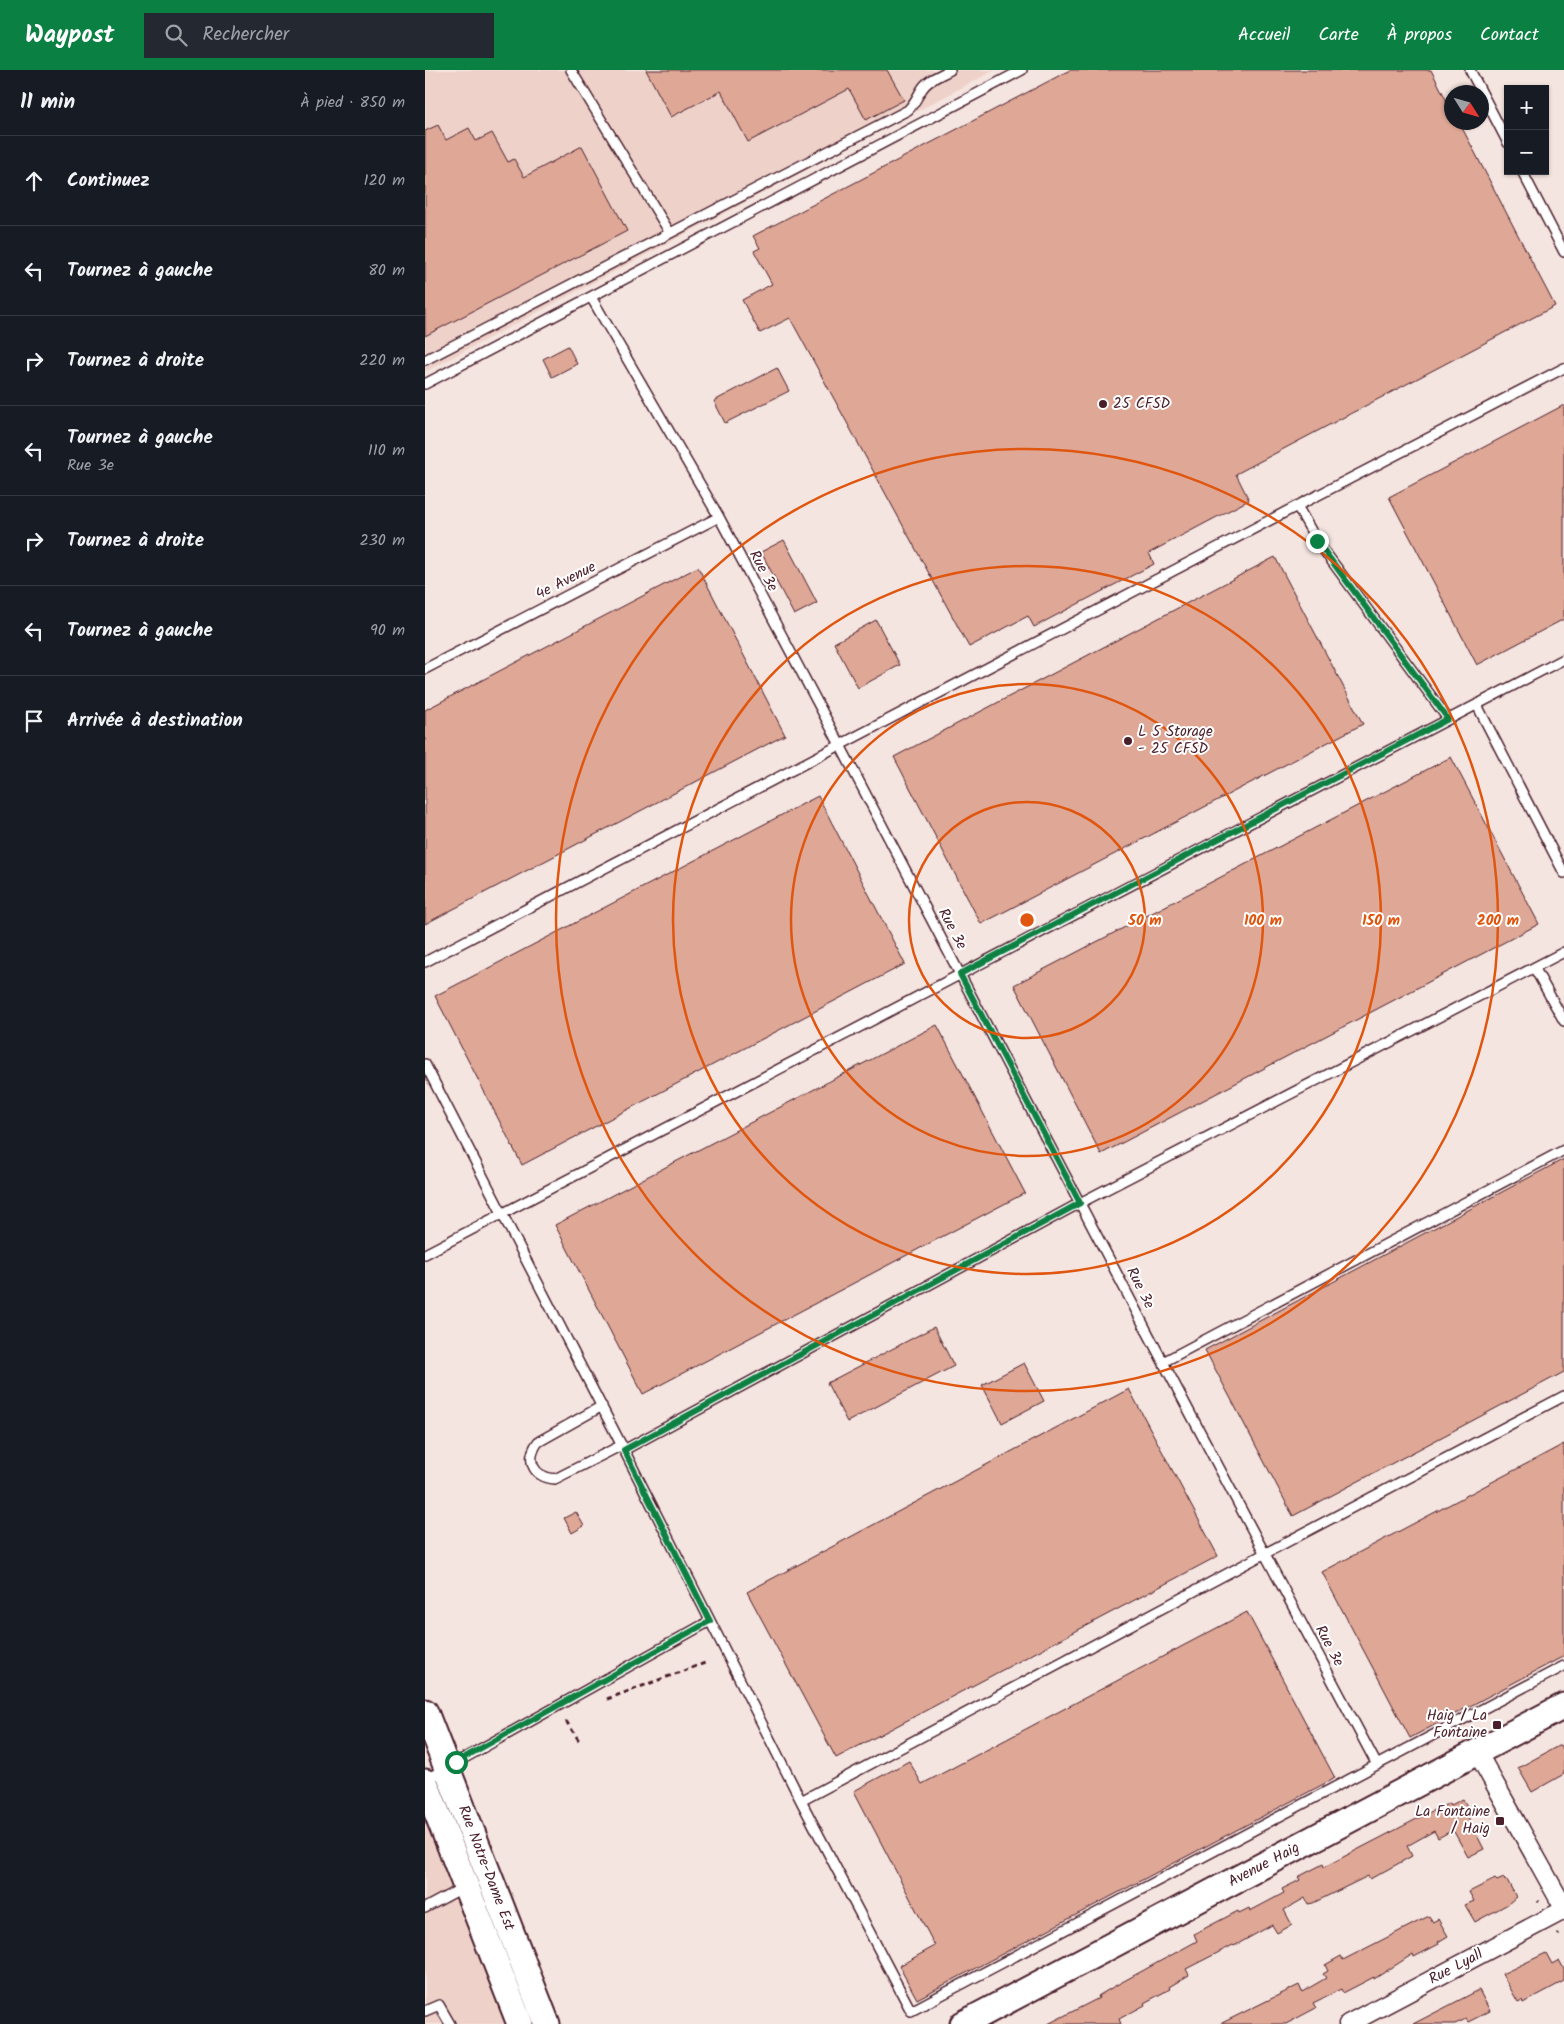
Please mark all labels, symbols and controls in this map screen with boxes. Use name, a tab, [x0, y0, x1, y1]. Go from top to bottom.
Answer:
search box	[144, 13, 494, 58]
text: Waypost	[25, 16, 114, 55]
text: Rechercher	[202, 20, 289, 50]
icon: search	[162, 21, 190, 49]
text: Accueil	[1238, 21, 1291, 50]
text: Carte	[1319, 21, 1359, 50]
text: À propos	[1387, 21, 1452, 50]
text: Contact	[1480, 21, 1539, 50]
north arrow	[1444, 85, 1489, 130]
map controls	[1504, 85, 1549, 175]
button: +	[1504, 85, 1549, 130]
text: 11 min	[20, 86, 75, 119]
text: À pied · 850 m	[300, 90, 405, 115]
button: −	[1504, 130, 1549, 175]
text: Continuez	[67, 166, 150, 196]
icon: ahead	[20, 167, 48, 195]
text: 120 m	[364, 168, 405, 193]
text: Tournez à gauche	[67, 256, 213, 286]
icon: left	[20, 257, 48, 285]
text: 80 m	[368, 258, 405, 283]
text: Tournez à droite	[67, 346, 204, 376]
icon: right	[20, 347, 48, 375]
text: 220 m	[359, 348, 405, 373]
place label: 25 CFSD	[1113, 392, 1171, 416]
marker: 25 CFSD	[1097, 398, 1109, 410]
text: Tournez à gauche	[67, 423, 213, 453]
icon: left	[20, 437, 48, 465]
text: 110 m	[368, 438, 405, 463]
text: Rue 3e	[67, 453, 114, 478]
text: Tournez à droite	[67, 526, 204, 556]
icon: right	[20, 527, 48, 555]
text: 230 m	[359, 528, 405, 553]
route end	[1306, 530, 1329, 553]
street label: Rue 3e	[742, 546, 784, 596]
street label: 4e Avenue	[532, 555, 601, 606]
text: Tournez à gauche	[67, 616, 213, 646]
icon: left	[20, 617, 48, 645]
text: 90 m	[370, 618, 405, 643]
text: Arrivée à destination	[67, 706, 243, 736]
icon: arrive	[20, 707, 48, 735]
place label: L 5 Storage - 25 CFSD	[1138, 720, 1213, 761]
marker: L 5 Storage - 25 CFSD	[1122, 735, 1134, 747]
street label: Rue 3e	[931, 904, 973, 954]
text: 50 m	[1127, 909, 1162, 933]
text: 100 m	[1244, 909, 1282, 933]
text: 150 m	[1362, 909, 1400, 933]
text: 200 m	[1477, 909, 1519, 933]
centre of rings	[1018, 911, 1036, 929]
street label: Rue 3e	[1119, 1263, 1161, 1313]
street label: Rue 3e	[1308, 1621, 1350, 1671]
place label: Haig / La Fontaine	[1427, 1704, 1487, 1745]
marker: Haig / La Fontaine	[1491, 1719, 1503, 1731]
route start	[445, 1751, 468, 1774]
place label: La Fontaine / Haig	[1415, 1800, 1490, 1841]
street label: Rue Notre-Dame Est	[451, 1802, 521, 1934]
marker: La Fontaine / Haig	[1494, 1815, 1506, 1827]
street label: Avenue Haig	[1224, 1836, 1304, 1894]
street label: Rue Lyall	[1425, 1943, 1488, 1991]

